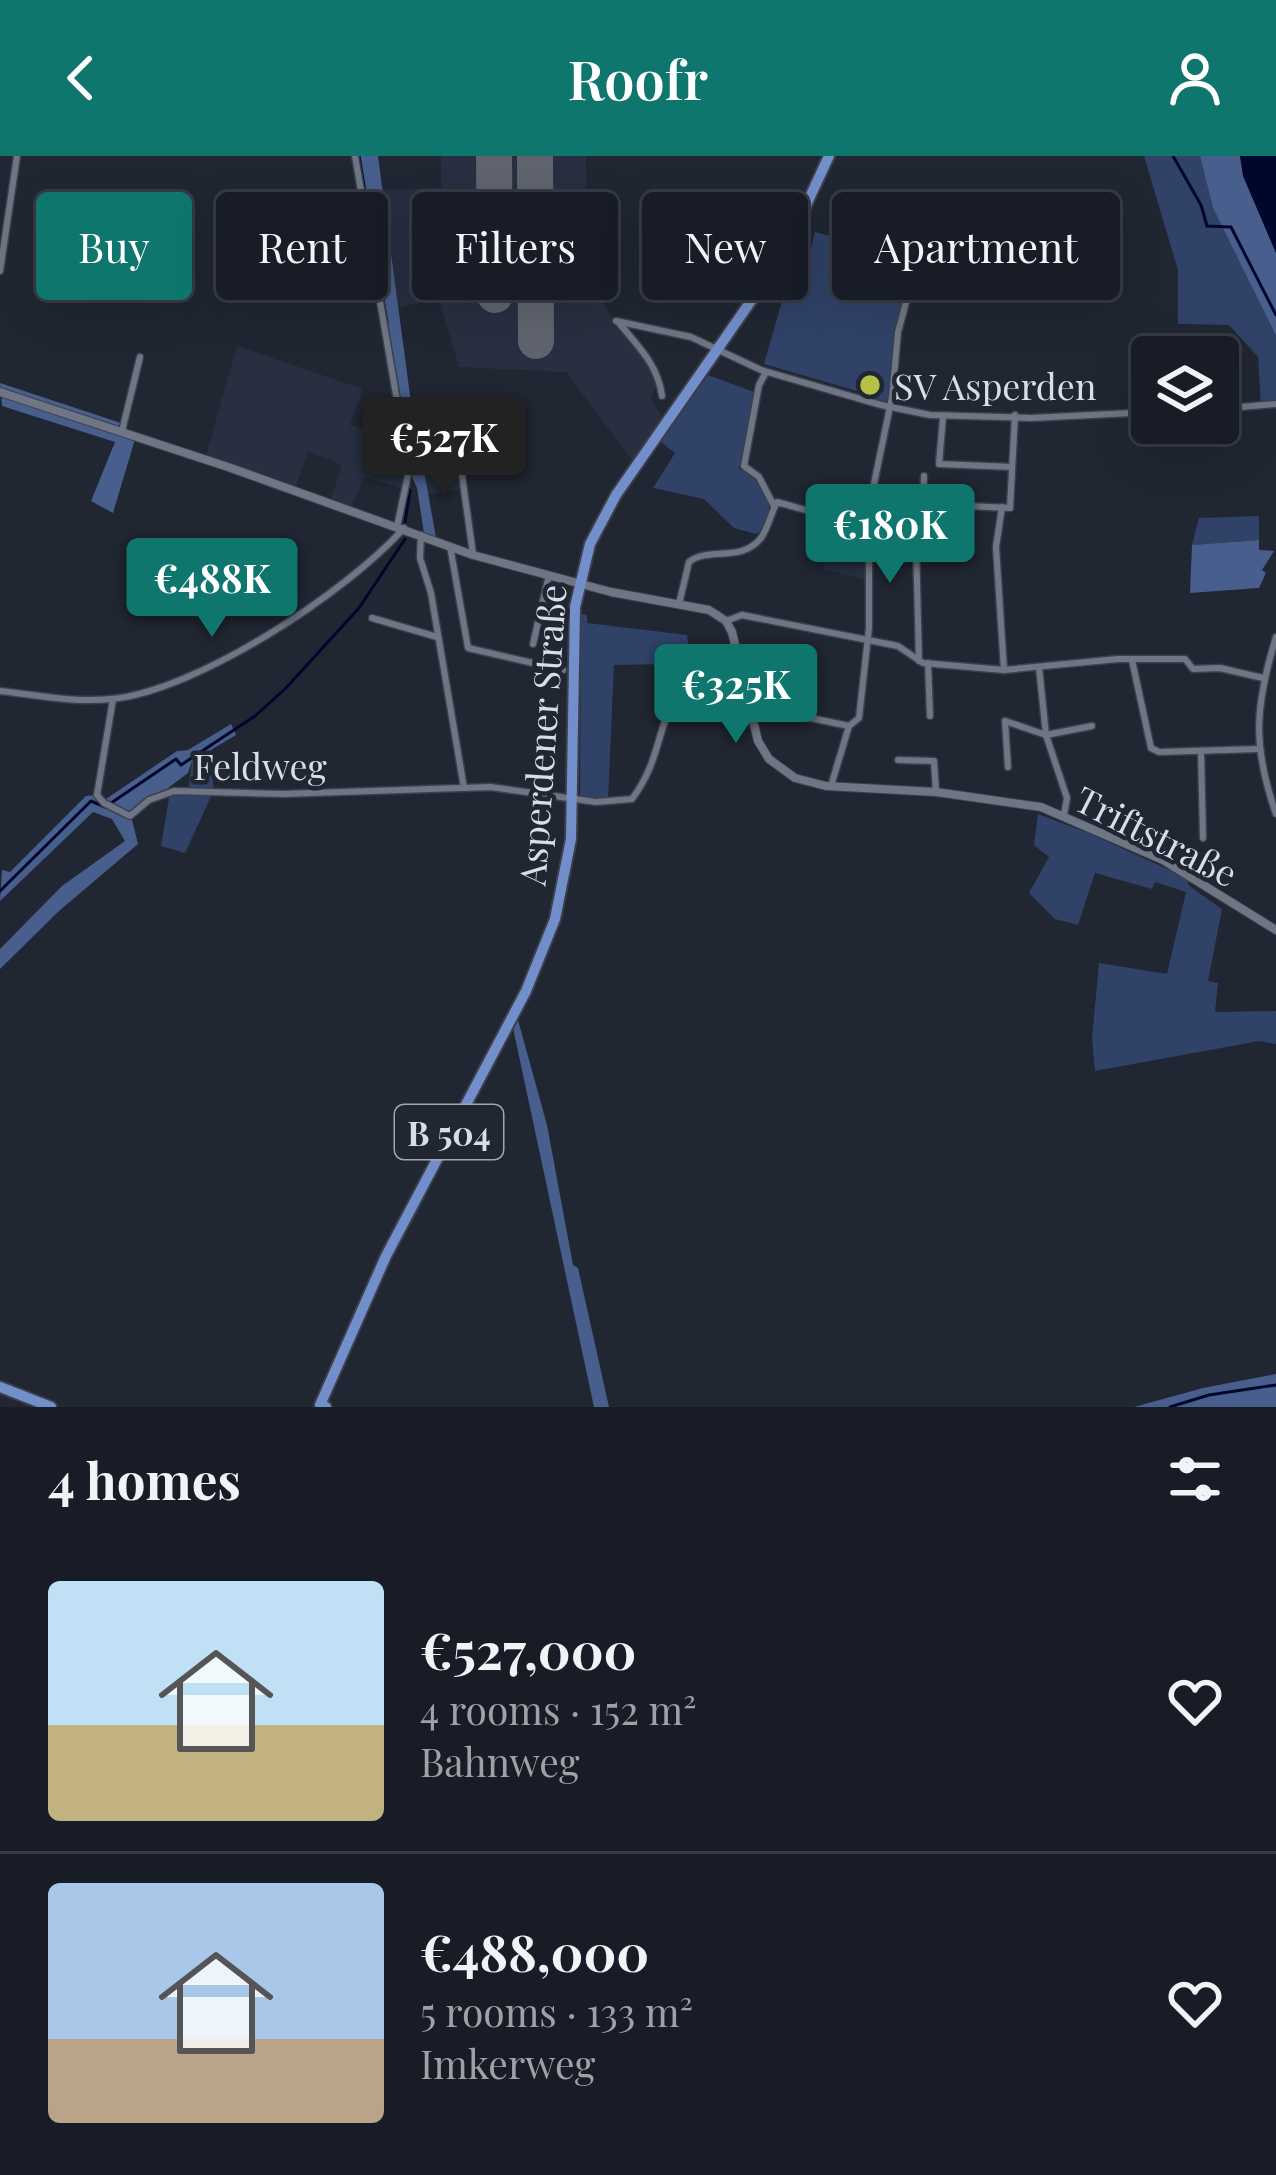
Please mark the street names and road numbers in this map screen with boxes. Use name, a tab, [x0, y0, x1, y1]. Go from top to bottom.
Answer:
street label: Asperdener Straße	[506, 583, 575, 888]
street label: Feldweg	[193, 741, 327, 789]
street label: Triftstraße	[1068, 774, 1246, 896]
road number: B 504	[395, 1105, 503, 1159]

